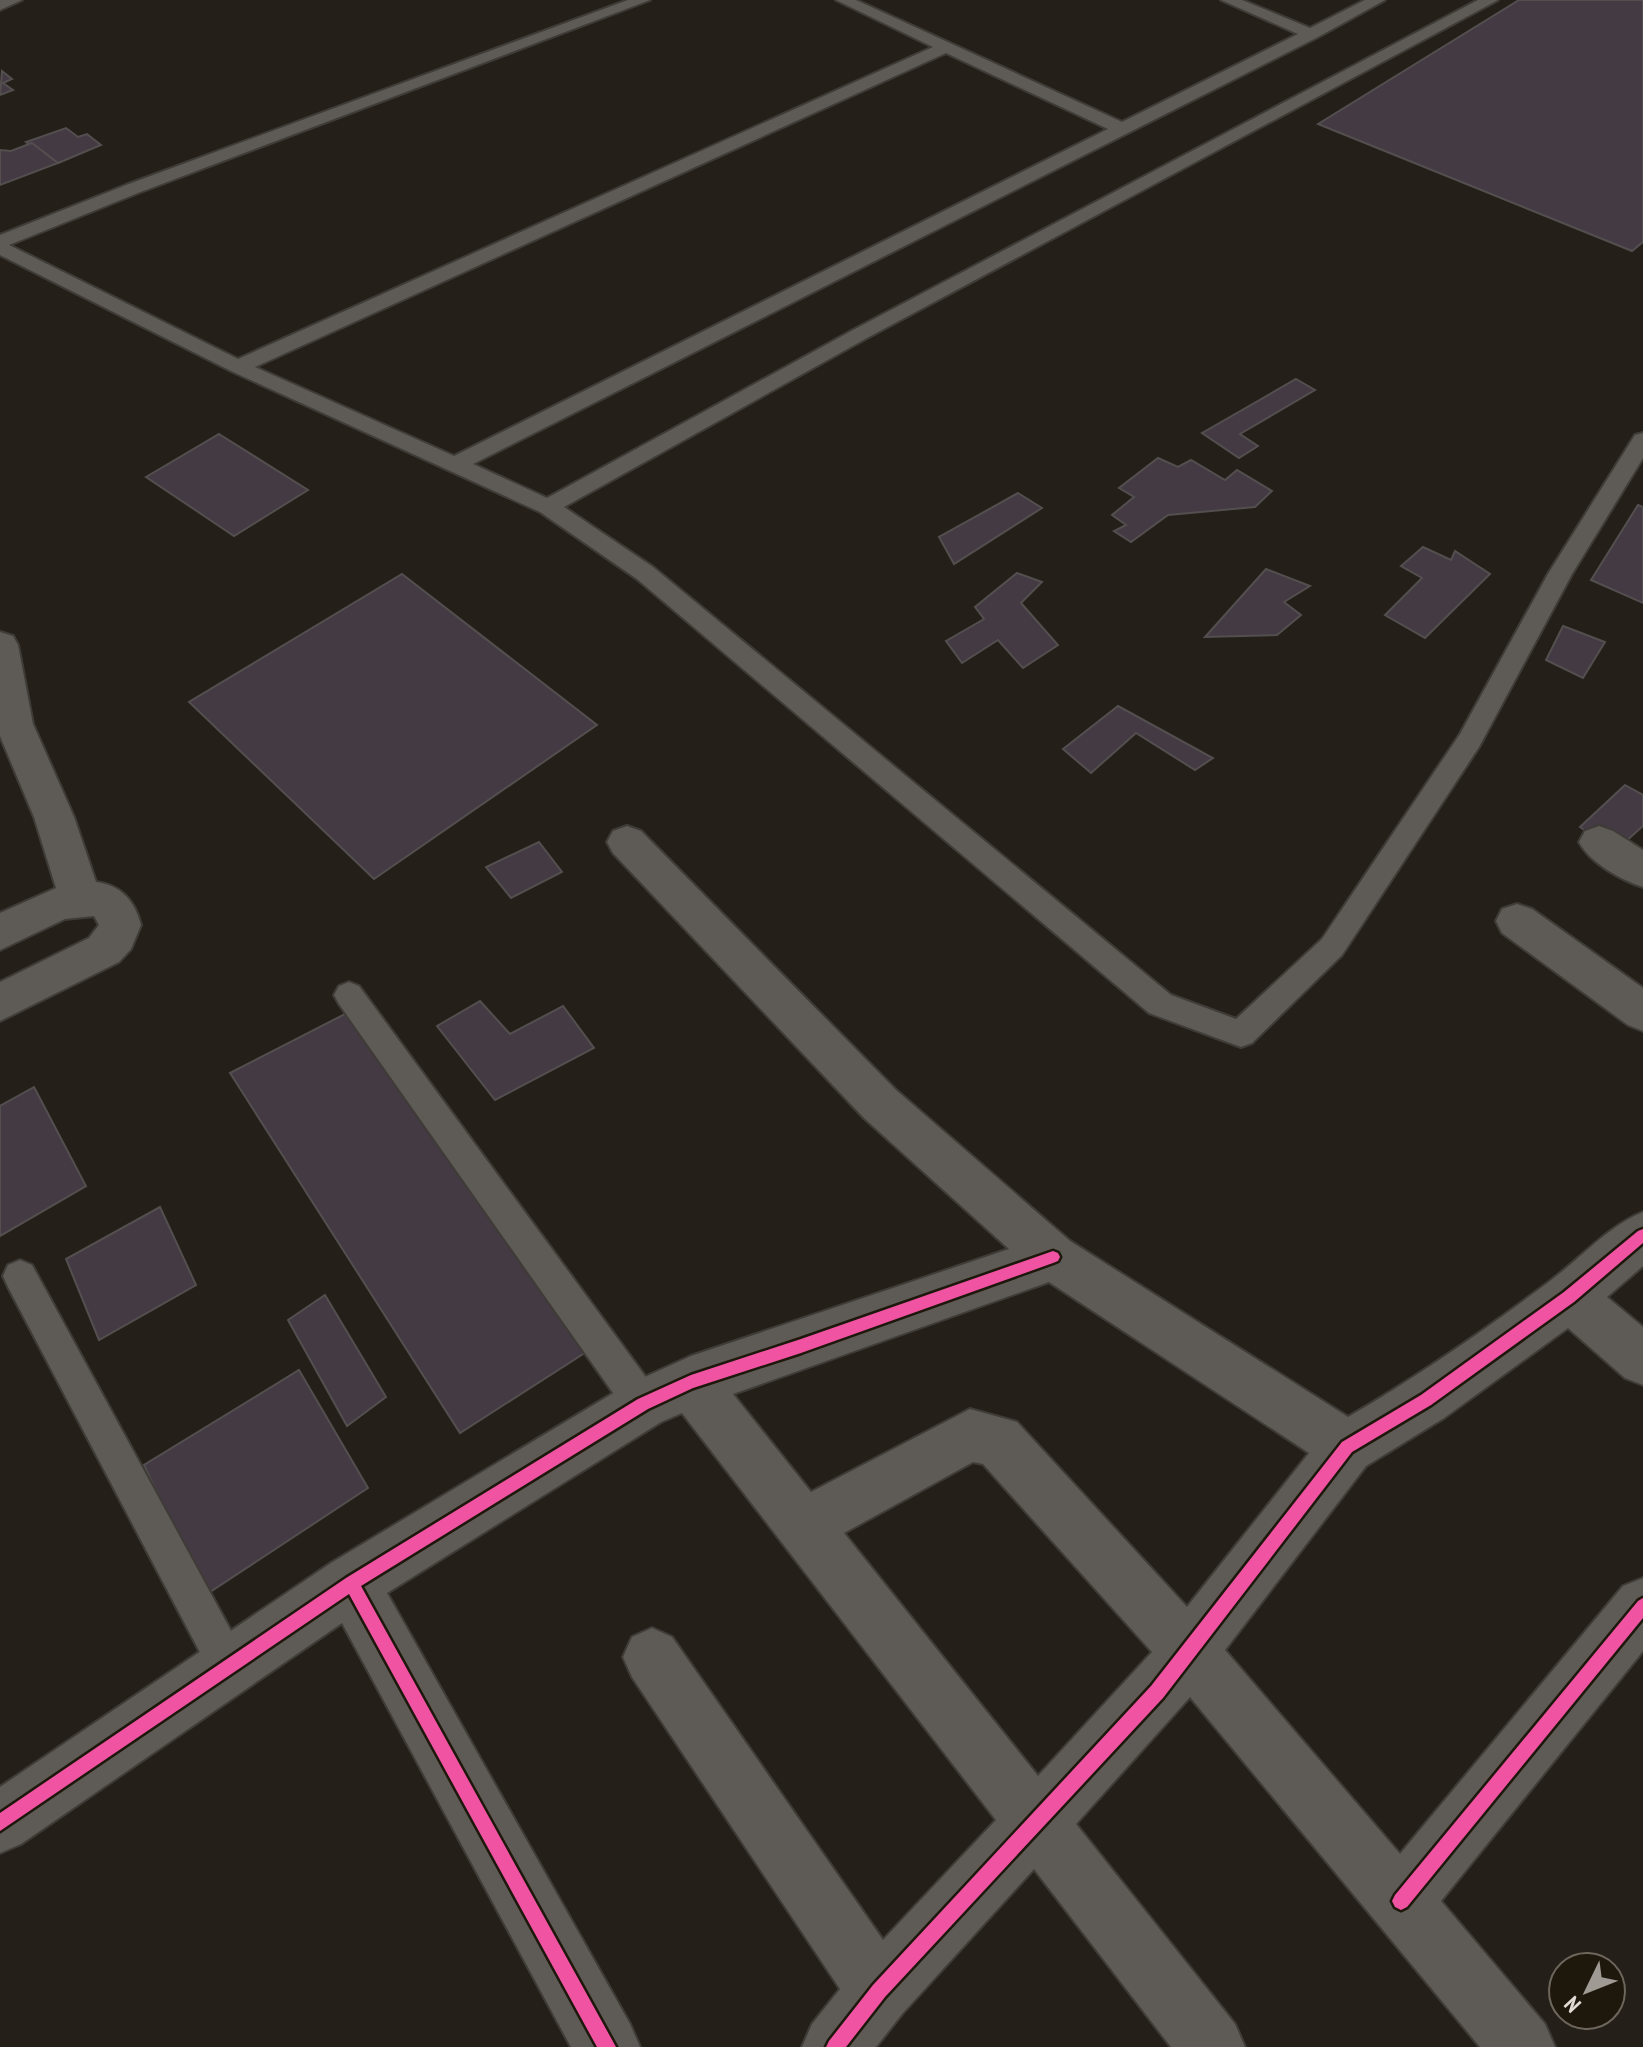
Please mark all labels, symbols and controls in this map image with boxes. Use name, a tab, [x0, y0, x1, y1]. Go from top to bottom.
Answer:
north arrow	[1547, 1951, 1627, 2031]
text: N	[1558, 1991, 1587, 2019]

